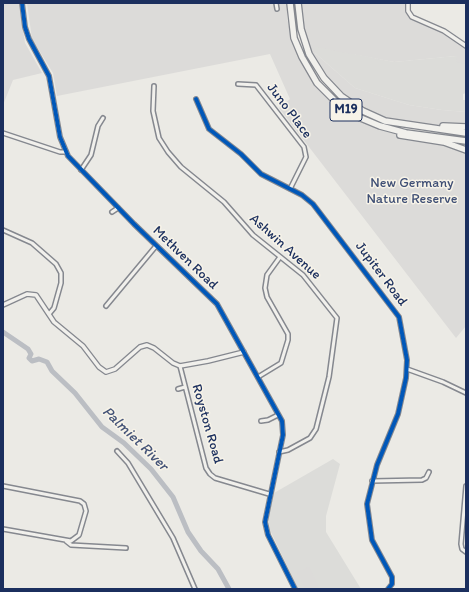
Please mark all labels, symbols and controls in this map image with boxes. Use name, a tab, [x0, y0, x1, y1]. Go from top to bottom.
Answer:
street label: Juno Place	[263, 80, 315, 142]
road number: M19	[330, 99, 362, 121]
park label: New Germany Nature Reserve	[366, 175, 458, 208]
street label: Ashwin Avenue	[246, 211, 324, 283]
street label: Methven Road	[149, 223, 221, 293]
street label: Jupiter Road	[351, 238, 411, 310]
street label: Royston Road	[188, 382, 226, 466]
water label: Palmiet River	[98, 403, 172, 475]

